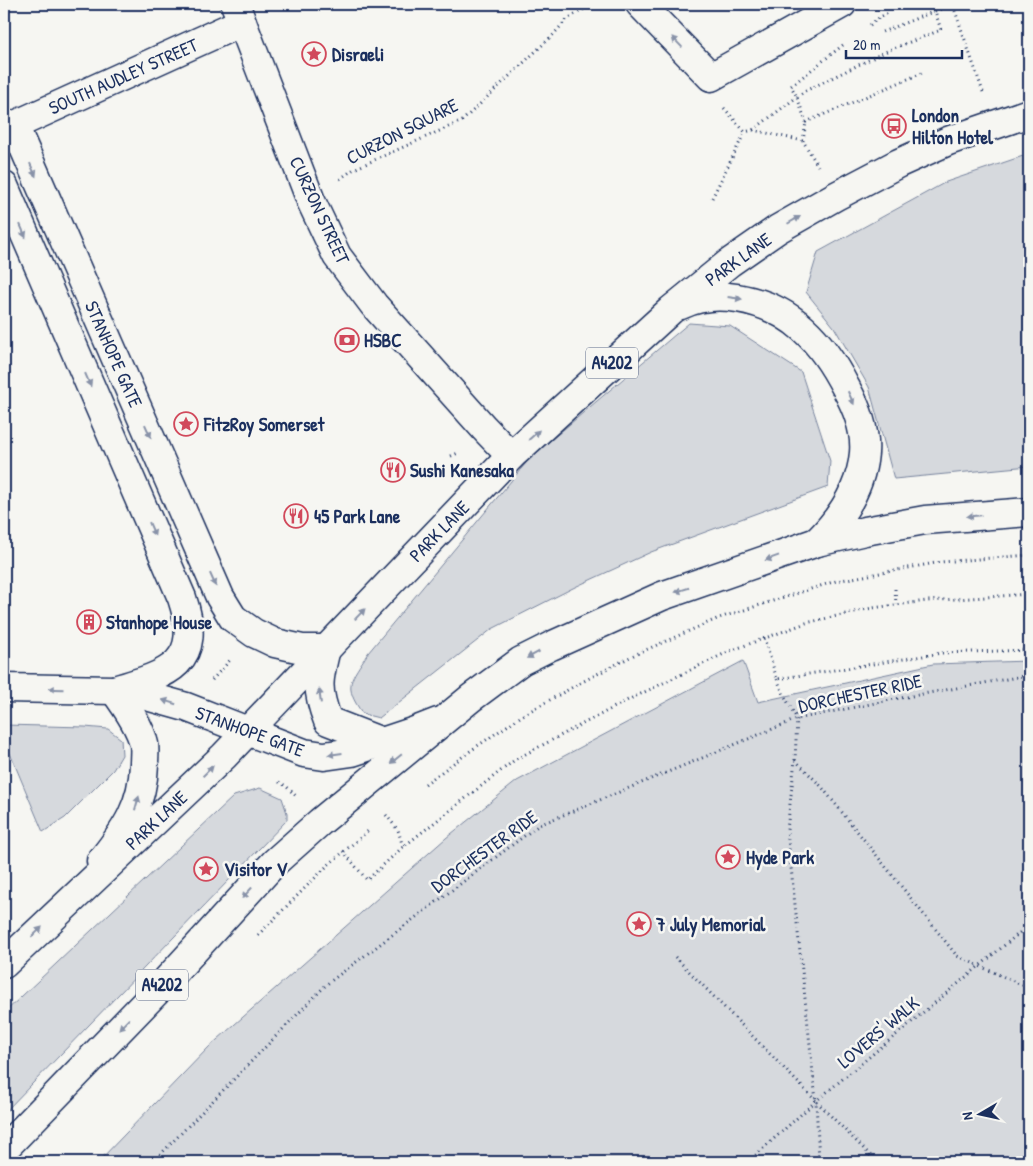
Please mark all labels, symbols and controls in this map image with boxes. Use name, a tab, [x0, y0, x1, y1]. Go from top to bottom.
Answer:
scale bar	[846, 28, 962, 60]
street label: SOUTH AUDLEY STREET	[44, 31, 203, 121]
text: 20 m	[853, 34, 880, 55]
one-way arrow	[671, 36, 683, 48]
place icon: Disraeli	[301, 41, 327, 67]
place label: Disraeli	[332, 41, 384, 67]
street label: CURZON SQUARE	[342, 91, 463, 170]
place label: London Hilton Hotel	[912, 102, 994, 150]
bus stop icon: London Hilton Hotel	[881, 113, 907, 139]
street label: CURZON STREET	[284, 152, 357, 269]
one-way arrow	[30, 163, 38, 177]
one-way arrow	[787, 216, 800, 225]
one-way arrow	[20, 224, 28, 238]
street label: PARK LANE	[700, 226, 777, 292]
one-way arrow	[727, 294, 743, 302]
street label: STANHOPE GATE	[79, 297, 149, 412]
bank icon: HSBC	[334, 327, 360, 353]
place label: HSBC	[364, 327, 402, 353]
road number: A4202	[586, 348, 638, 378]
one-way arrow	[84, 373, 92, 387]
one-way arrow	[847, 391, 856, 406]
place icon: FitzRoy Somerset	[173, 411, 199, 437]
place label: FitzRoy Somerset	[203, 411, 326, 438]
one-way arrow	[144, 424, 152, 438]
one-way arrow	[527, 429, 539, 441]
restaurant icon: Sushi Kanesaka	[380, 457, 406, 483]
place label: Sushi Kanesaka	[410, 457, 514, 483]
street label: PARK LANE	[403, 494, 475, 567]
restaurant icon: 45 Park Lane	[283, 503, 309, 529]
place label: 45 Park Lane	[314, 503, 401, 529]
one-way arrow	[966, 513, 982, 521]
one-way arrow	[149, 522, 157, 536]
one-way arrow	[765, 555, 780, 562]
one-way arrow	[209, 573, 217, 587]
one-way arrow	[674, 587, 689, 594]
one-way arrow	[353, 608, 365, 620]
building icon: Stanhope House	[76, 609, 102, 635]
place label: Stanhope House	[106, 609, 212, 636]
one-way arrow	[526, 651, 540, 659]
street label: DORCHESTER RIDE	[796, 667, 925, 719]
one-way arrow	[48, 685, 64, 693]
one-way arrow	[316, 688, 324, 704]
one-way arrow	[161, 697, 176, 705]
street label: STANHOPE GATE	[192, 699, 309, 763]
one-way arrow	[326, 750, 342, 758]
one-way arrow	[390, 754, 403, 765]
one-way arrow	[202, 765, 214, 777]
street label: PARK LANE	[119, 784, 193, 855]
one-way arrow	[133, 795, 141, 811]
street label: DORCHESTER RIDE	[426, 803, 543, 898]
place icon: Hyde Park	[715, 844, 741, 870]
place label: Hyde Park	[746, 844, 814, 871]
place icon: Visitor V	[193, 856, 219, 882]
place label: Visitor V	[224, 856, 288, 882]
one-way arrow	[241, 886, 253, 898]
place icon: 7 July Memorial	[626, 911, 652, 937]
place label: 7 July Memorial	[655, 911, 766, 938]
one-way arrow	[31, 926, 43, 938]
road number: A4202	[136, 970, 188, 1000]
street label: LOVERS' WALK	[832, 990, 925, 1074]
one-way arrow	[118, 1018, 130, 1030]
north arrow	[956, 1088, 1006, 1138]
text: N	[957, 1110, 977, 1121]

